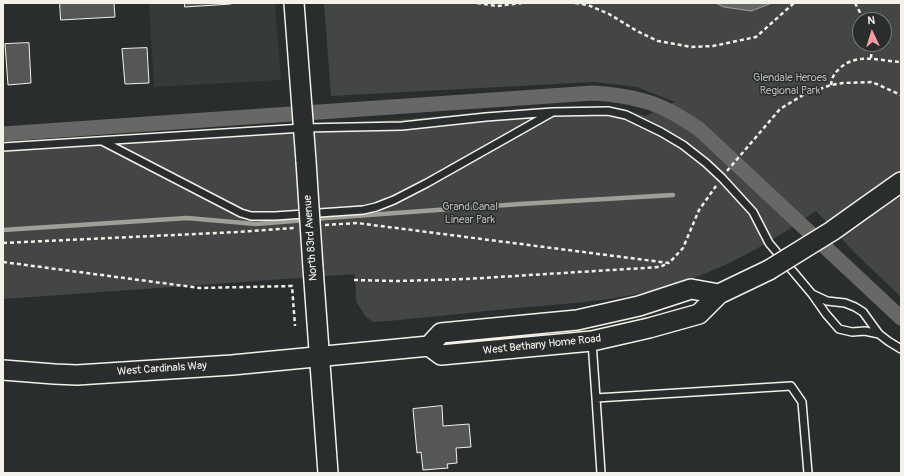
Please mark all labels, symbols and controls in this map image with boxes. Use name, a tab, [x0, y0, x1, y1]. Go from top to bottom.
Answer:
north arrow	[852, 12, 892, 52]
text: N	[867, 14, 875, 27]
park label: Glendale Heroes Regional Park	[753, 71, 827, 97]
street label: North 83rd Avenue	[301, 195, 321, 281]
park label: Grand Canal Linear Park	[442, 200, 498, 226]
street label: West Bethany Home Road	[482, 332, 602, 358]
street label: West Cardinals Way	[117, 359, 207, 379]

